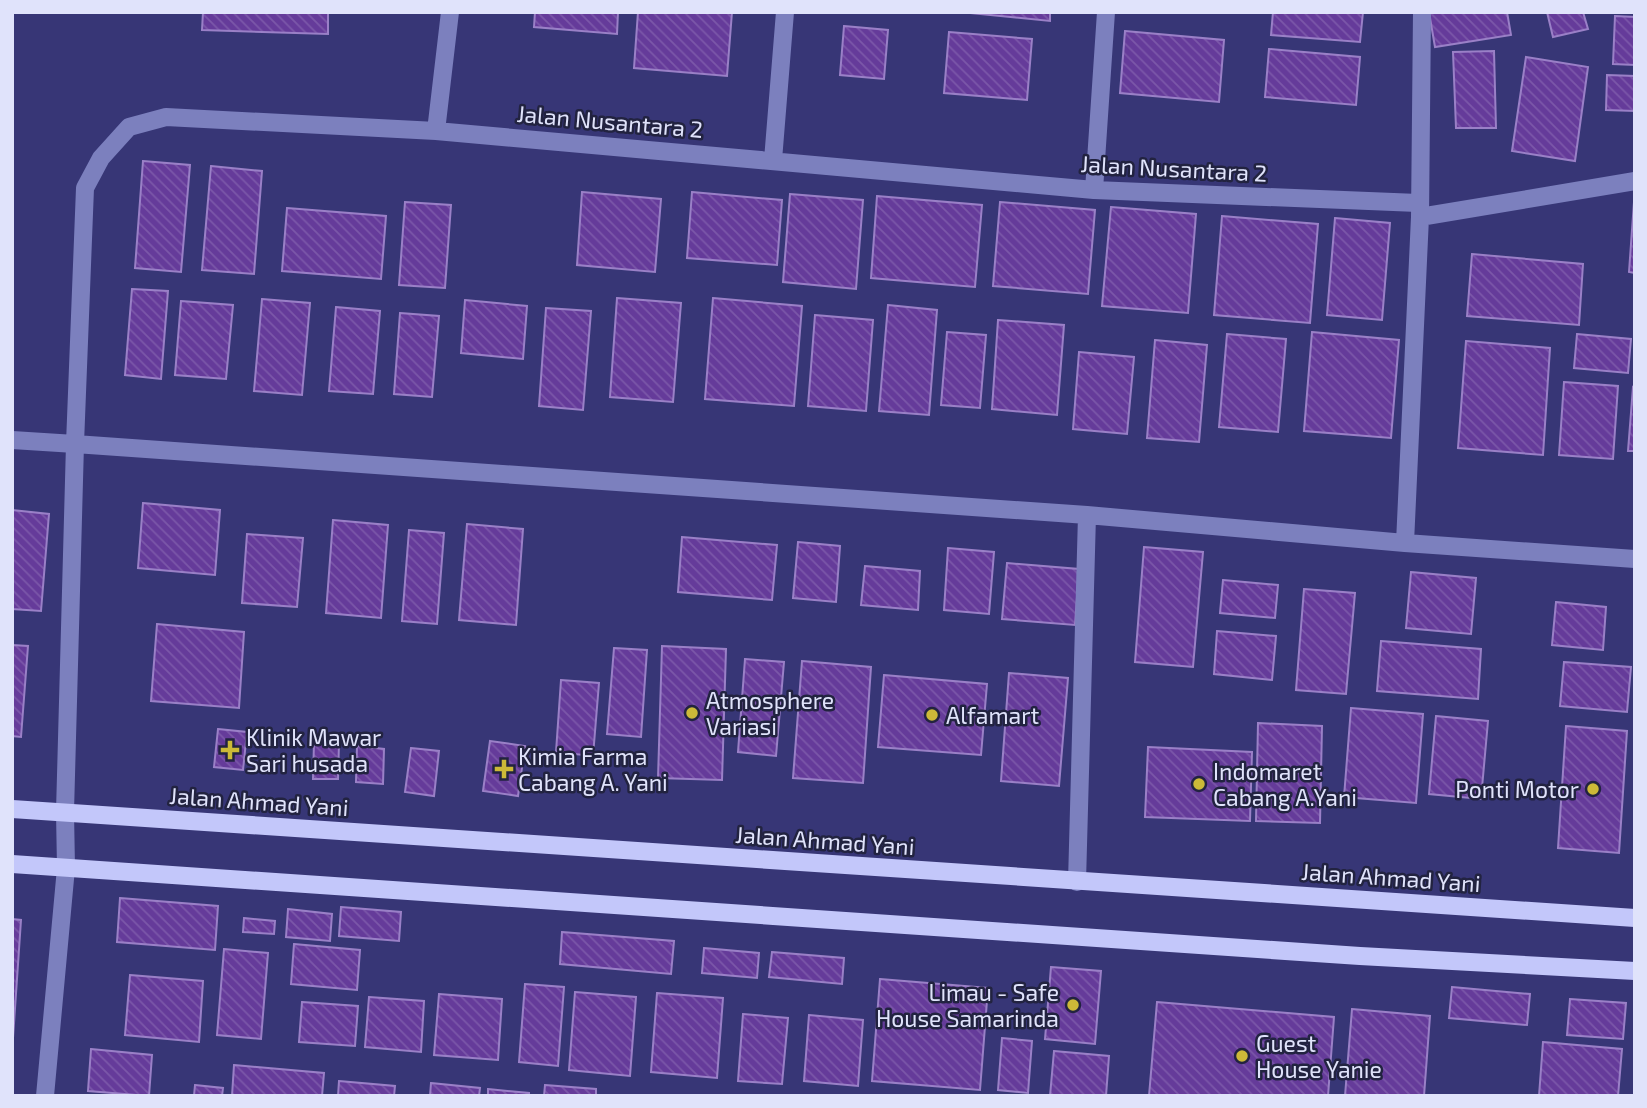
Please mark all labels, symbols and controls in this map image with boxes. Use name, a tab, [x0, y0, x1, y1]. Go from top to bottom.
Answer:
street label: Jalan Nusantara 2	[516, 99, 704, 143]
street label: Jalan Nusantara 2	[1080, 149, 1268, 187]
place label: Atmosphere Variasi	[706, 686, 834, 740]
place label: Alfamart	[946, 701, 1039, 729]
marker: Atmosphere Variasi	[684, 705, 700, 721]
marker: Alfamart	[924, 707, 940, 723]
place label: Klinik Mawar Sari husada	[246, 723, 381, 777]
marker: Klinik Mawar Sari husada	[220, 740, 240, 760]
place label: Kimia Farma Cabang A. Yani	[518, 742, 668, 796]
place label: Indomaret Cabang A.Yani	[1213, 757, 1357, 811]
marker: Kimia Farma Cabang A. Yani	[496, 761, 512, 777]
place label: Ponti Motor	[1455, 775, 1579, 803]
marker: Indomaret Cabang A.Yani	[1191, 776, 1207, 792]
street label: Jalan Ahmad Yani	[168, 781, 350, 821]
marker: Ponti Motor	[1585, 781, 1601, 797]
street label: Jalan Ahmad Yani	[734, 820, 916, 860]
street label: Jalan Ahmad Yani	[1300, 857, 1482, 897]
place label: Limau - Safe House Samarinda	[876, 978, 1059, 1032]
marker: Limau - Safe House Samarinda	[1065, 997, 1081, 1013]
place label: Guest House Yanie	[1256, 1029, 1382, 1083]
marker: Guest House Yanie	[1234, 1048, 1250, 1064]

